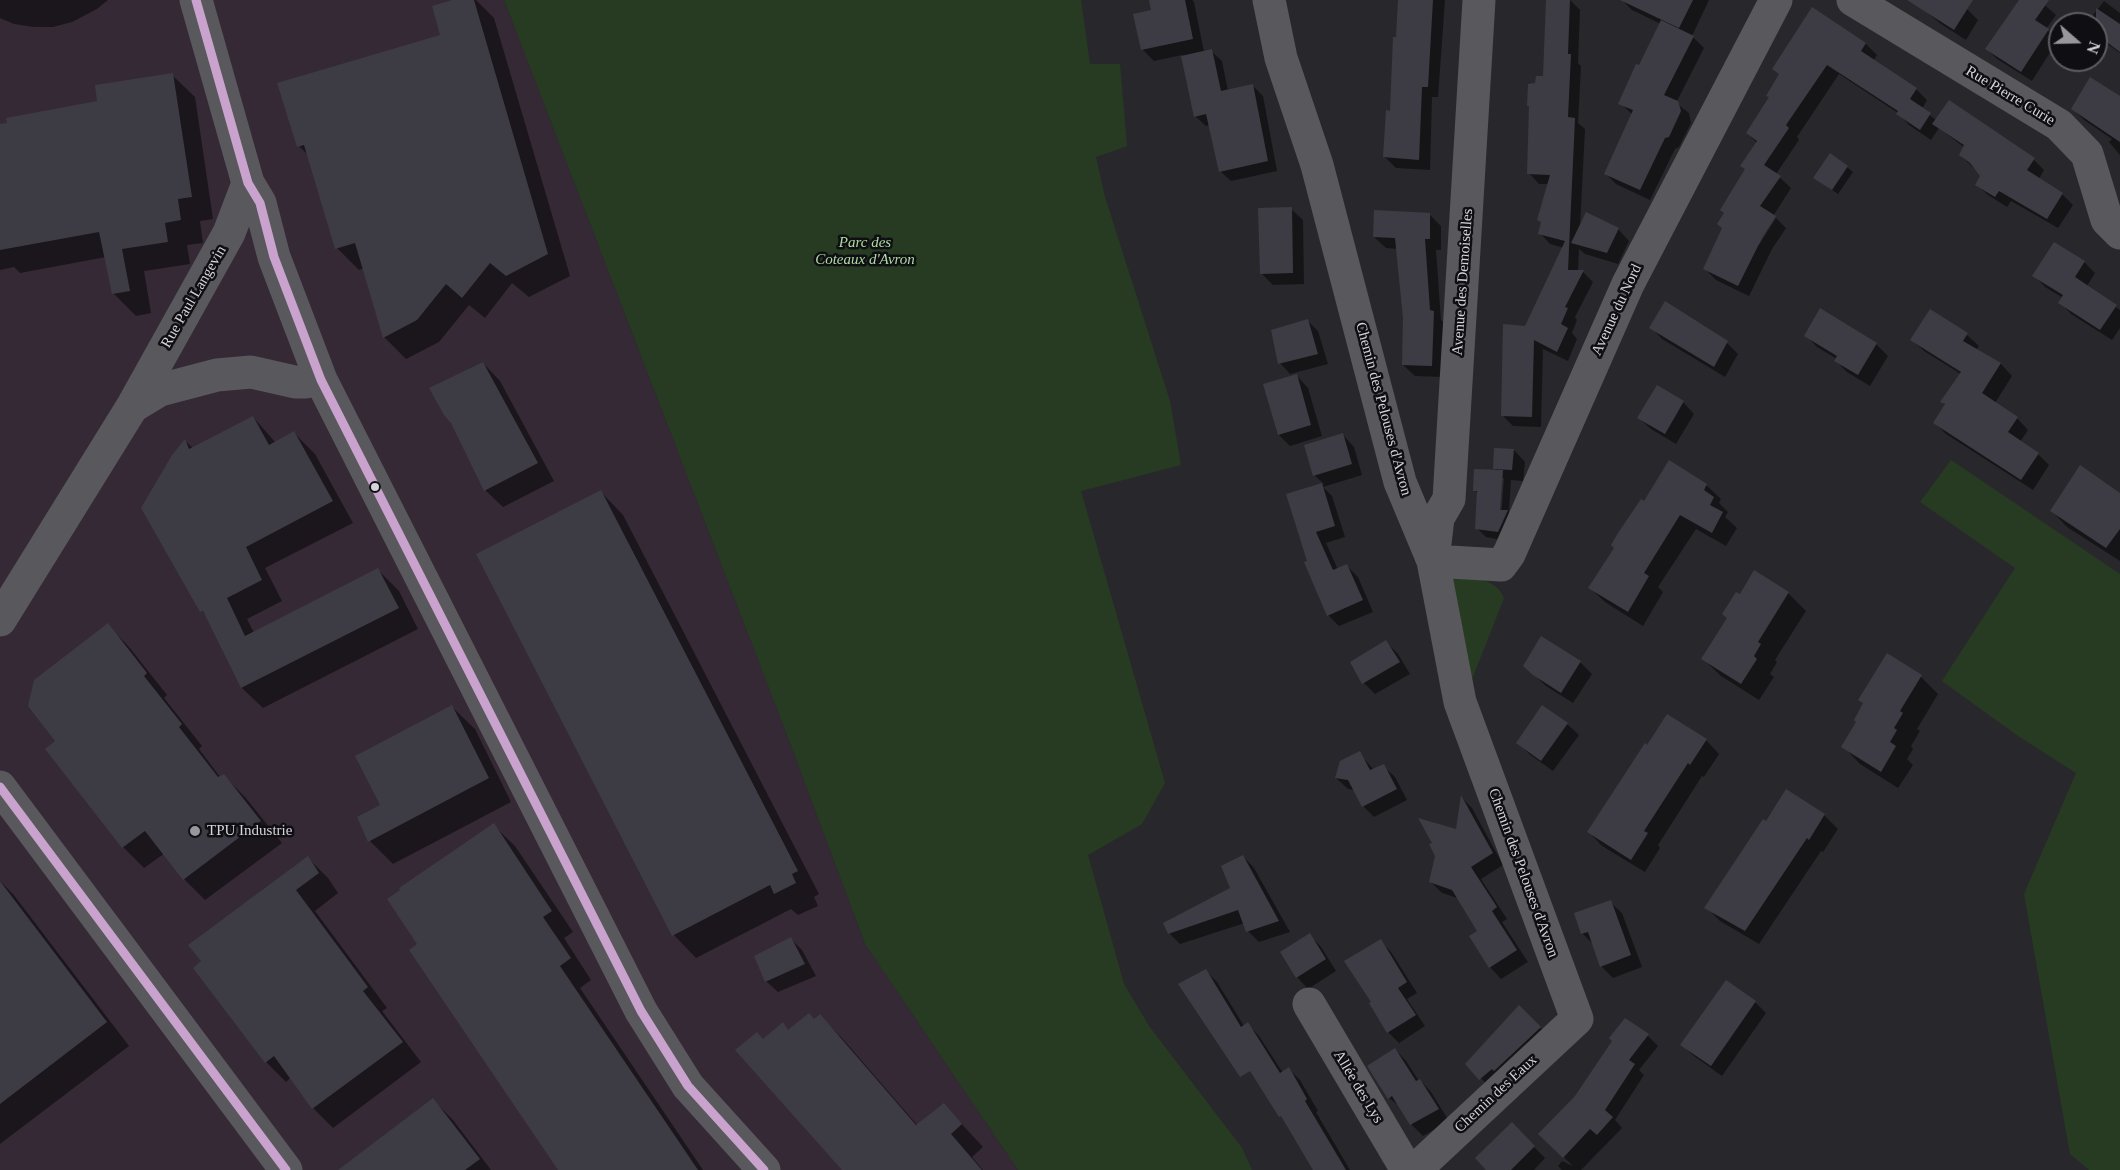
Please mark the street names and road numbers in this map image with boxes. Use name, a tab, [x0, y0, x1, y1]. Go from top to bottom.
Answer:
street label: Rue Pierre Curie	[1962, 62, 2058, 130]
street label: Avenue des Demoiselles	[1449, 208, 1477, 356]
street label: Rue Paul Langevin	[157, 243, 231, 351]
street label: Avenue du Nord	[1588, 261, 1646, 359]
street label: Chemin des Pelouses d'Avron	[1351, 320, 1415, 498]
street label: Chemin des Pelouses d'Avron	[1484, 786, 1562, 960]
street label: Allée des Lys	[1329, 1047, 1387, 1127]
street label: Chemin des Eaux	[1451, 1051, 1541, 1137]

